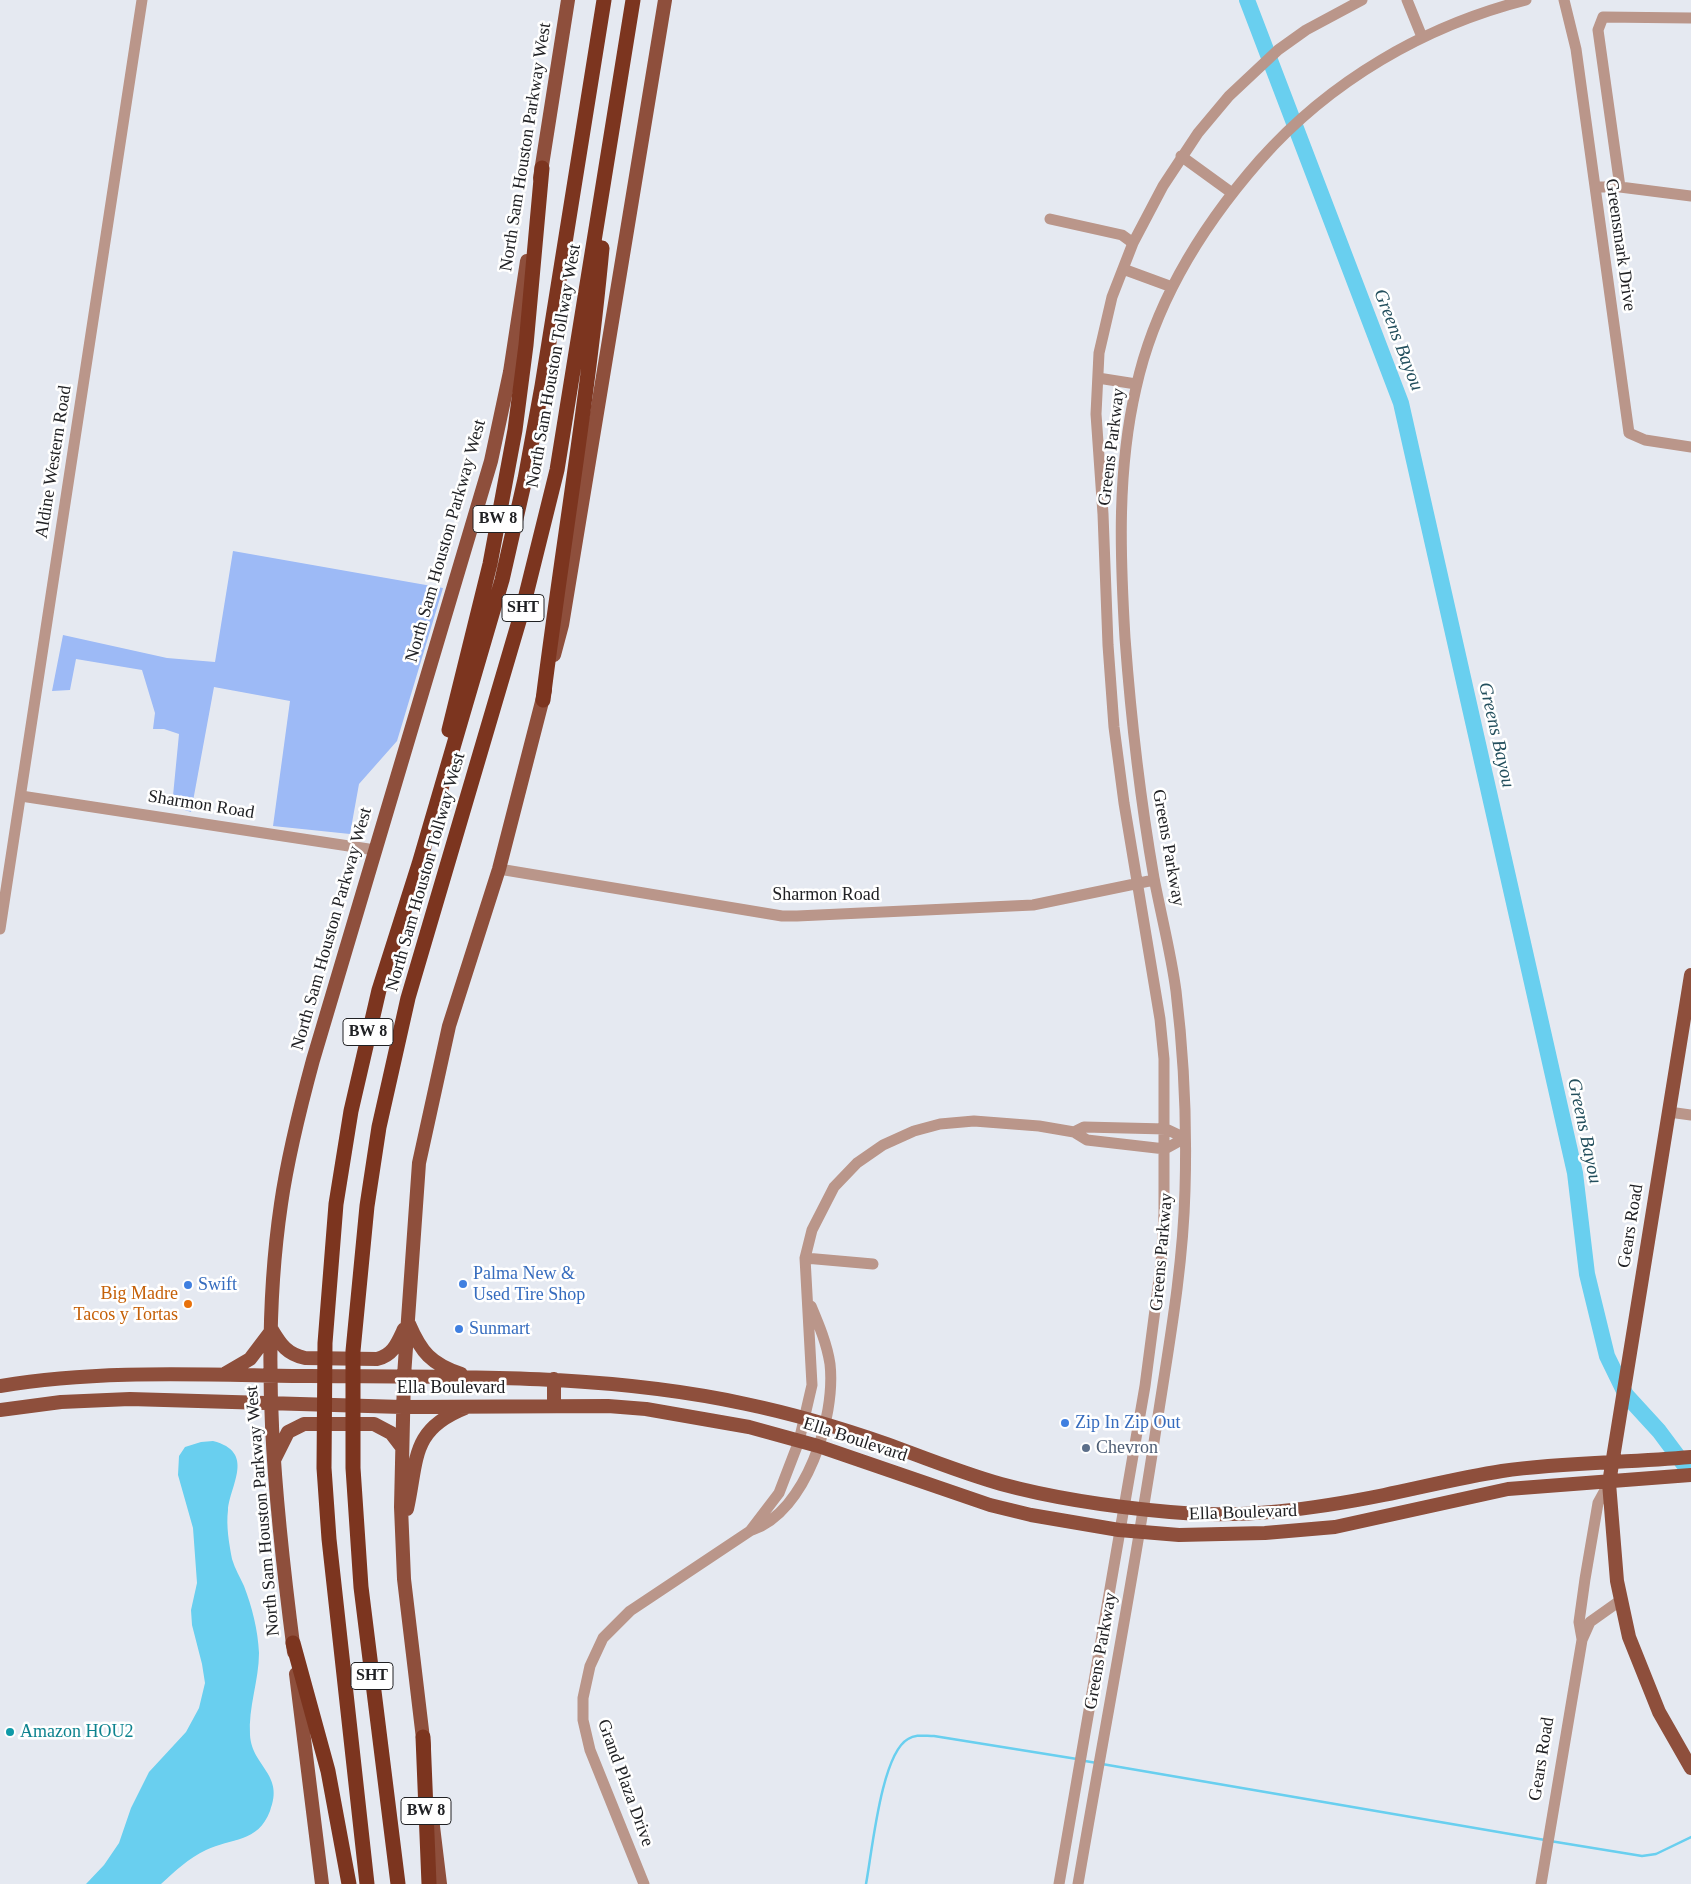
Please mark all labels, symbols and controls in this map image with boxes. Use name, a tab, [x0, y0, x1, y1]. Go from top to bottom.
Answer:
street label: North Sam Houston Parkway West	[496, 21, 556, 273]
street label: Greensmark Drive	[1600, 177, 1640, 313]
street label: North Sam Houston Tollway West	[522, 242, 586, 490]
water label: Greens Bayou	[1368, 286, 1428, 394]
street label: Aldine Western Road	[31, 384, 77, 540]
street label: Greens Parkway	[1094, 387, 1130, 507]
street label: North Sam Houston Parkway West	[401, 417, 491, 665]
road number: BW 8	[473, 506, 523, 532]
road number: SHT	[502, 594, 544, 622]
water label: Greens Bayou	[1473, 680, 1519, 790]
street label: North Sam Houston Tollway West	[382, 750, 470, 994]
street label: Sharmon Road	[146, 786, 256, 824]
street label: Greens Parkway	[1147, 788, 1189, 908]
street label: North Sam Houston Parkway West	[287, 805, 377, 1053]
street label: Sharmon Road	[772, 884, 880, 906]
road number: BW 8	[343, 1019, 393, 1046]
water label: Greens Bayou	[1562, 1076, 1606, 1186]
street label: Gears Road	[1614, 1183, 1648, 1269]
street label: Greens Parkway	[1146, 1192, 1178, 1312]
place label: Palma New & Used Tire Shop	[473, 1263, 585, 1306]
place label: Swift	[198, 1274, 237, 1296]
marker: Palma New & Used Tire Shop	[457, 1278, 469, 1290]
marker: Swift	[182, 1279, 194, 1291]
place label: Big Madre Tacos y Tortas	[74, 1283, 178, 1326]
marker: Big Madre Tacos y Tortas	[182, 1298, 194, 1310]
place label: Sunmart	[469, 1318, 530, 1340]
marker: Sunmart	[453, 1323, 465, 1335]
street label: Ella Boulevard	[397, 1377, 505, 1399]
street label: North Sam Houston Parkway West	[241, 1385, 285, 1637]
place label: Zip In Zip Out	[1075, 1412, 1180, 1434]
street label: Ella Boulevard	[800, 1413, 910, 1467]
marker: Zip In Zip Out	[1059, 1417, 1071, 1429]
place label: Chevron	[1096, 1437, 1158, 1459]
marker: Chevron	[1080, 1442, 1092, 1454]
street label: Ella Boulevard	[1188, 1500, 1298, 1526]
street label: Greens Parkway	[1080, 1591, 1122, 1711]
road number: SHT	[351, 1662, 393, 1690]
street label: Grand Plaza Drive	[592, 1716, 658, 1850]
street label: Gears Road	[1525, 1716, 1559, 1802]
place label: Amazon HOU2	[20, 1721, 133, 1743]
marker: Amazon HOU2	[4, 1726, 16, 1738]
road number: BW 8	[401, 1798, 451, 1824]

